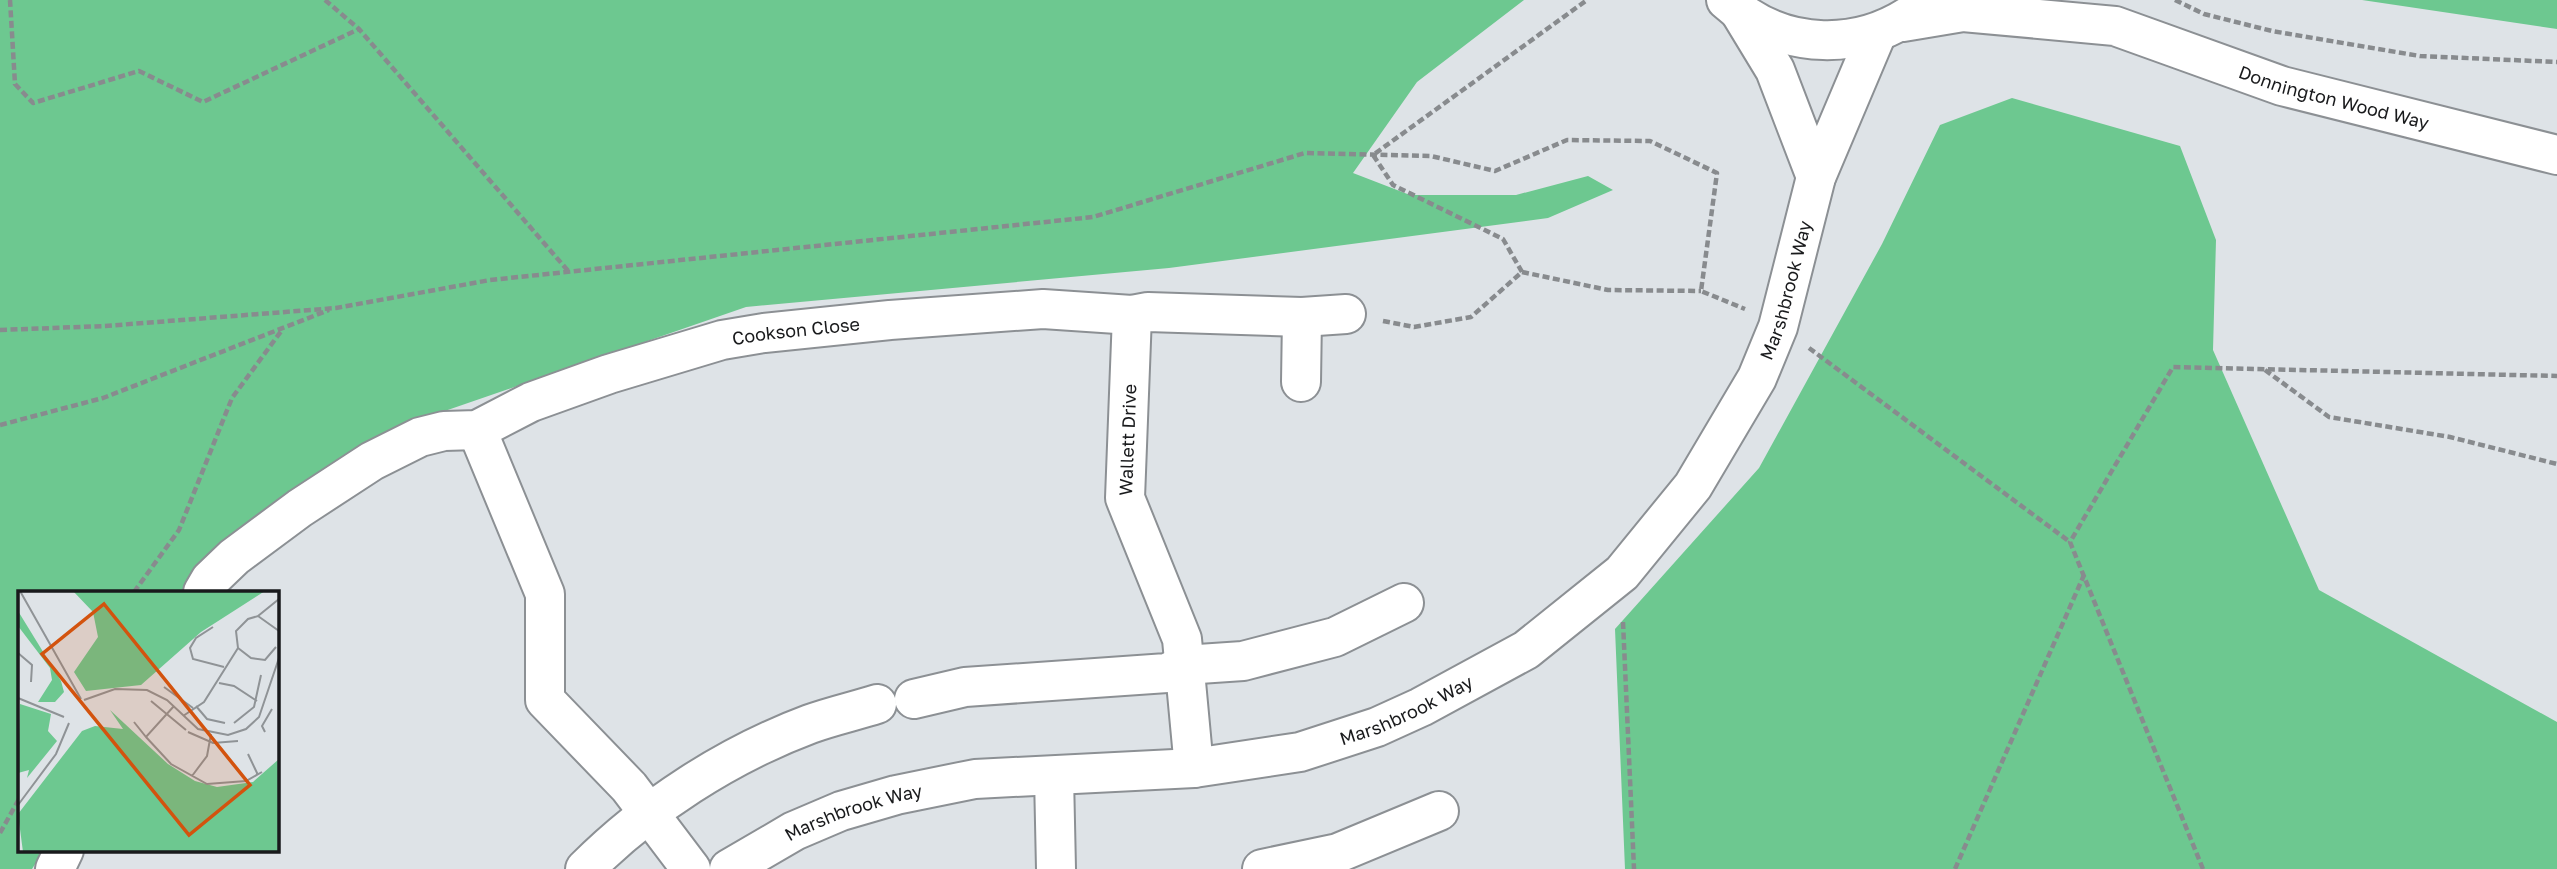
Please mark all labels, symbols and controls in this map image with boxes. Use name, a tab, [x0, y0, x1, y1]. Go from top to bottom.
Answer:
street label: Donnington Wood Way	[2236, 60, 2431, 133]
street label: Marshbrook Way	[1755, 218, 1816, 363]
street label: Cookson Close	[730, 312, 861, 349]
street label: Wallett Drive	[1114, 383, 1140, 496]
inset map	[18, 591, 278, 852]
street label: Marshbrook Way	[1337, 670, 1476, 749]
street label: Marshbrook Way	[780, 779, 924, 845]

